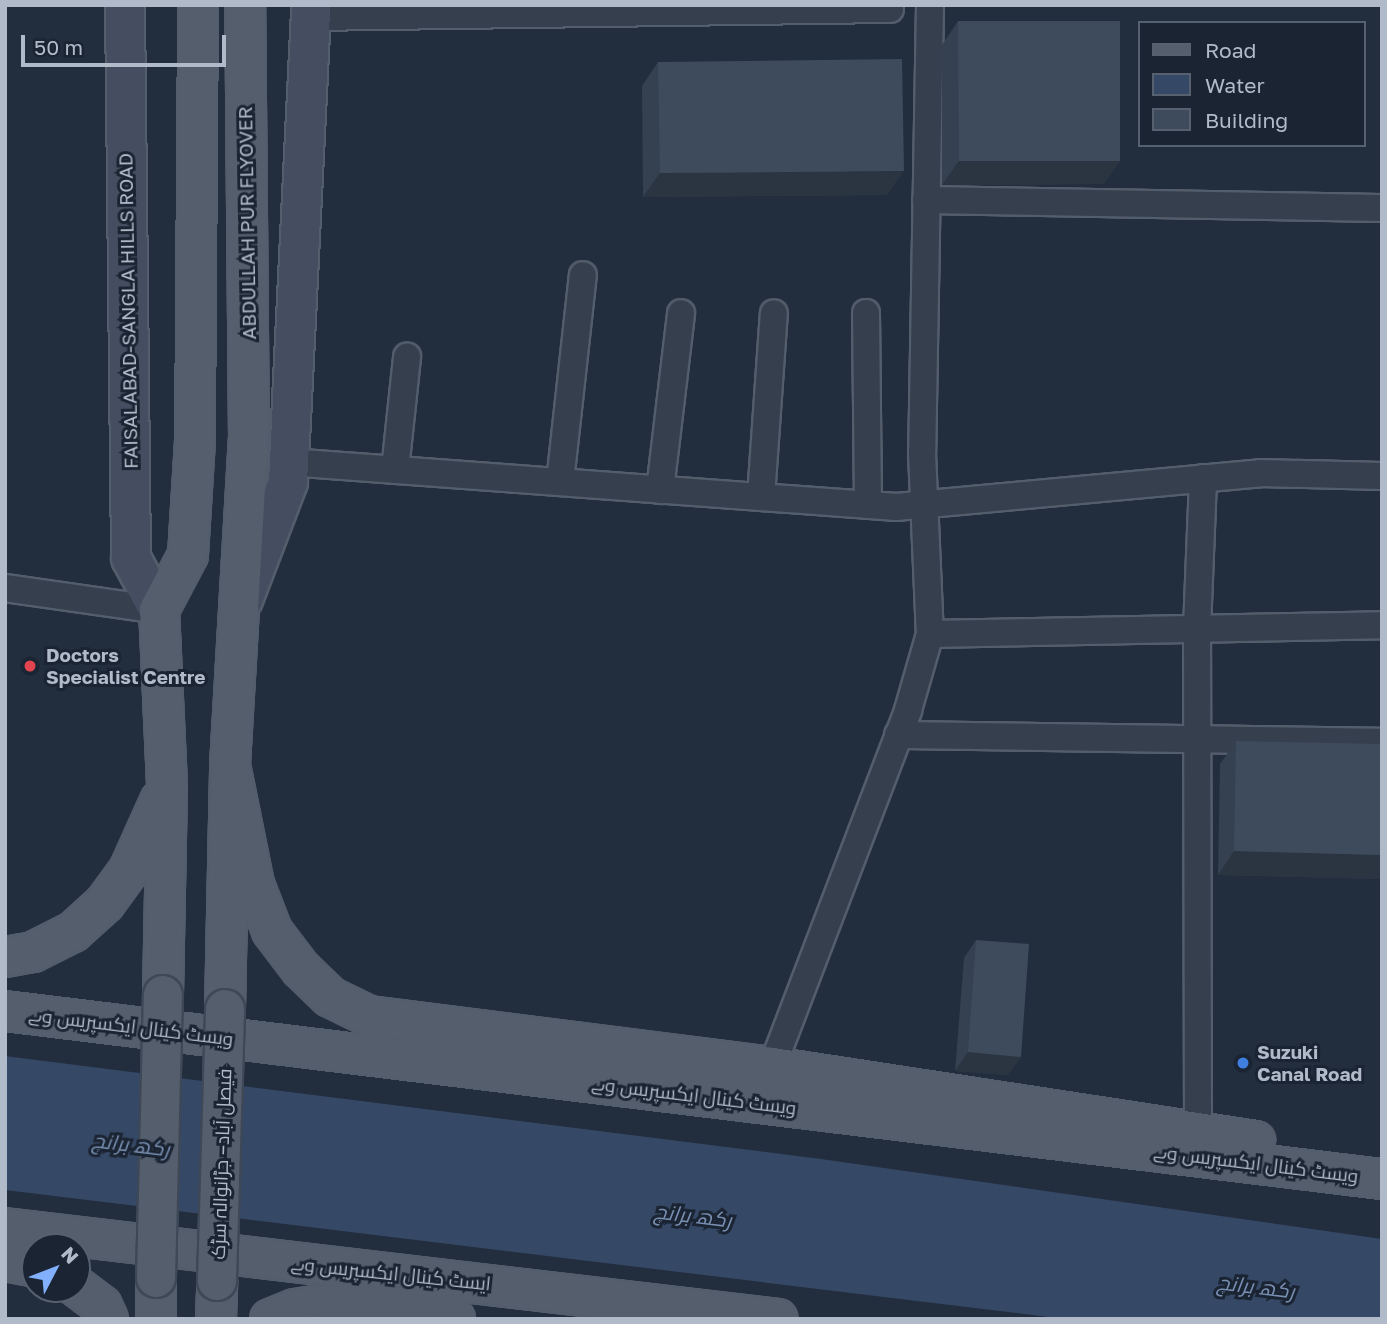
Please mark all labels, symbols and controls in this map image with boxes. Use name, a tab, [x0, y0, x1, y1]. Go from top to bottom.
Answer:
scale bar	[24, 21, 229, 65]
legend	[1138, 21, 1366, 147]
text: 50 m	[34, 34, 83, 60]
text: Road	[1205, 37, 1256, 63]
text: Water	[1205, 72, 1265, 98]
street label: ABDULLAH PUR FLYOVER	[234, 106, 260, 340]
text: Building	[1205, 107, 1288, 133]
street label: FAISALABAD-SANGLA HILLS ROAD	[114, 153, 142, 469]
place label: Doctors Specialist Centre	[46, 644, 205, 688]
marker: Doctors Specialist Centre	[20, 656, 40, 676]
street label: ویسٹ کینال ایکسپریس وے	[27, 1002, 235, 1050]
place label: Suzuki Canal Road	[1257, 1041, 1362, 1085]
marker: Suzuki Canal Road	[1235, 1055, 1251, 1071]
street label: فیصل آباد– جڑانوالہ سڑک	[206, 1068, 236, 1260]
street label: ویسٹ کینال ایکسپریس وے	[590, 1071, 798, 1119]
water label: رکھ برانچ	[91, 1127, 171, 1161]
street label: ویسٹ کینال ایکسپریس وے	[1152, 1139, 1360, 1187]
water label: رکھ برانچ	[653, 1198, 733, 1232]
north arrow	[21, 1233, 91, 1303]
text: N	[57, 1242, 84, 1268]
street label: ایسٹ کینال ایکسپریس وے	[290, 1251, 492, 1295]
water label: رکھ برانچ	[1216, 1269, 1296, 1303]

